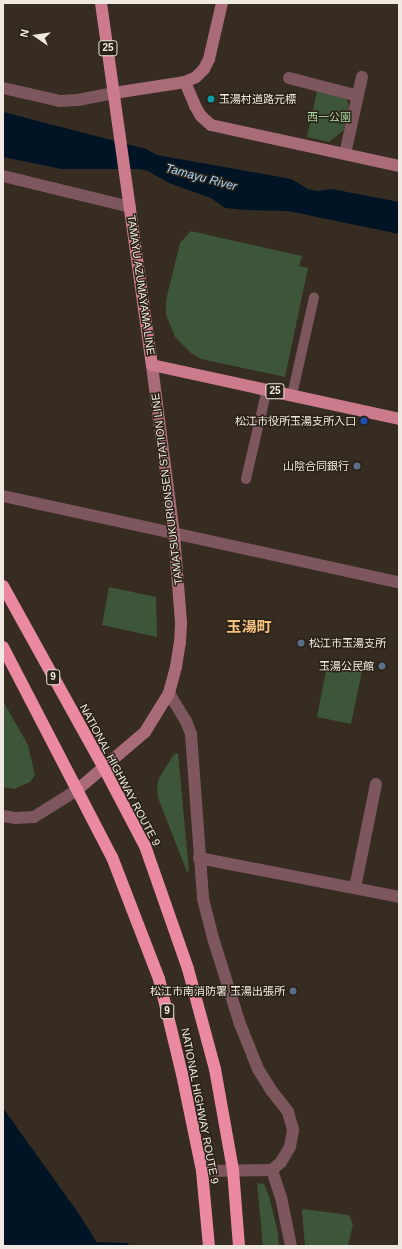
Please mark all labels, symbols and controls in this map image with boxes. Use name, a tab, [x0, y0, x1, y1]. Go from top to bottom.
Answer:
north arrow	[16, 16, 56, 56]
text: N	[18, 28, 31, 39]
road number: 25	[98, 40, 118, 56]
place label: 玉湯村道路元標	[219, 92, 296, 106]
marker: 玉湯村道路元標	[206, 94, 216, 104]
park label: 西一公園	[307, 110, 351, 124]
water label: Tamayu River	[164, 162, 238, 194]
street label: TAMAYU AZUMAYAMA LINE	[125, 213, 157, 357]
road number: 25	[265, 383, 285, 399]
street label: TAMATSUKURIONSEN STATION LINE	[149, 392, 185, 586]
place label: 松江市役所玉湯支所入口	[235, 414, 356, 428]
marker: 松江市役所玉湯支所入口	[359, 416, 369, 426]
place label: 山陰合同銀行	[283, 459, 349, 473]
marker: 山陰合同銀行	[352, 461, 362, 471]
district label: 玉湯町	[227, 618, 271, 636]
place label: 松江市玉湯支所	[309, 636, 386, 650]
marker: 松江市玉湯支所	[296, 638, 306, 648]
place label: 玉湯公民館	[319, 659, 374, 673]
marker: 玉湯公民館	[377, 661, 387, 671]
road number: 9	[46, 669, 60, 685]
street label: NATIONAL HIGHWAY ROUTE 9	[77, 702, 163, 848]
place label: 松江市南消防署 玉湯出張所	[150, 984, 285, 998]
marker: 松江市南消防署 玉湯出張所	[288, 986, 298, 996]
road number: 9	[160, 1003, 174, 1019]
street label: NATIONAL HIGHWAY ROUTE 9	[178, 1027, 222, 1185]

